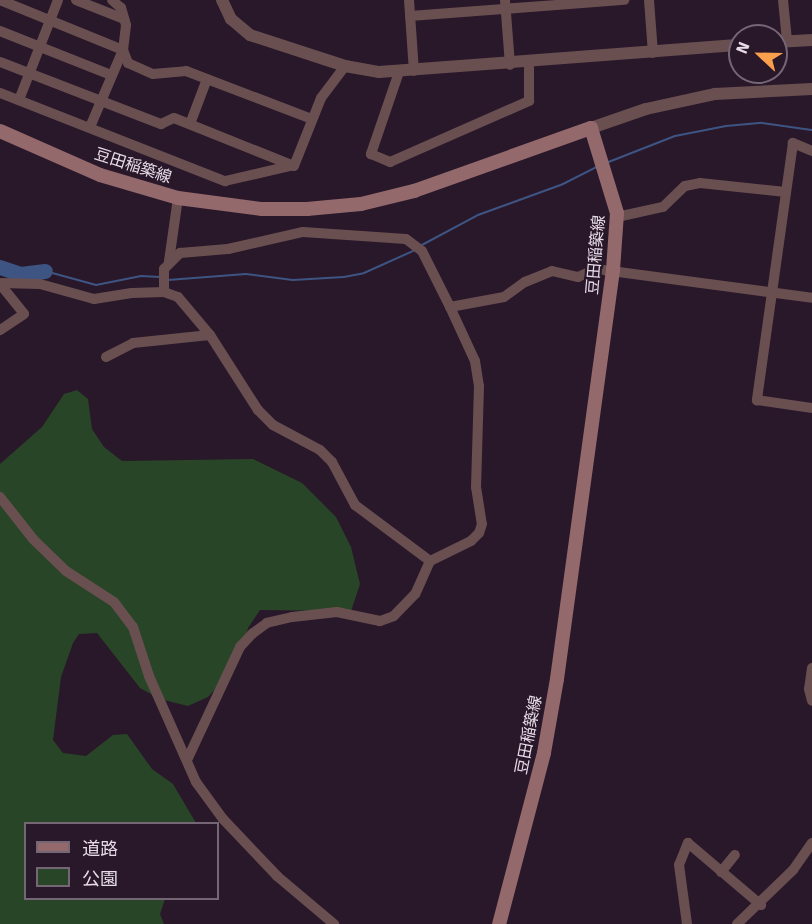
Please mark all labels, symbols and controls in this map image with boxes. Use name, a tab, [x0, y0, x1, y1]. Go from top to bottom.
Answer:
north arrow	[728, 24, 788, 84]
text: N	[732, 39, 755, 57]
street label: 豆田稲築線	[92, 145, 174, 187]
street label: 豆田稲築線	[583, 214, 609, 296]
street label: 豆田稲築線	[512, 694, 546, 776]
legend	[24, 822, 219, 900]
text: 道路	[82, 838, 118, 860]
text: 公園	[82, 868, 118, 890]

